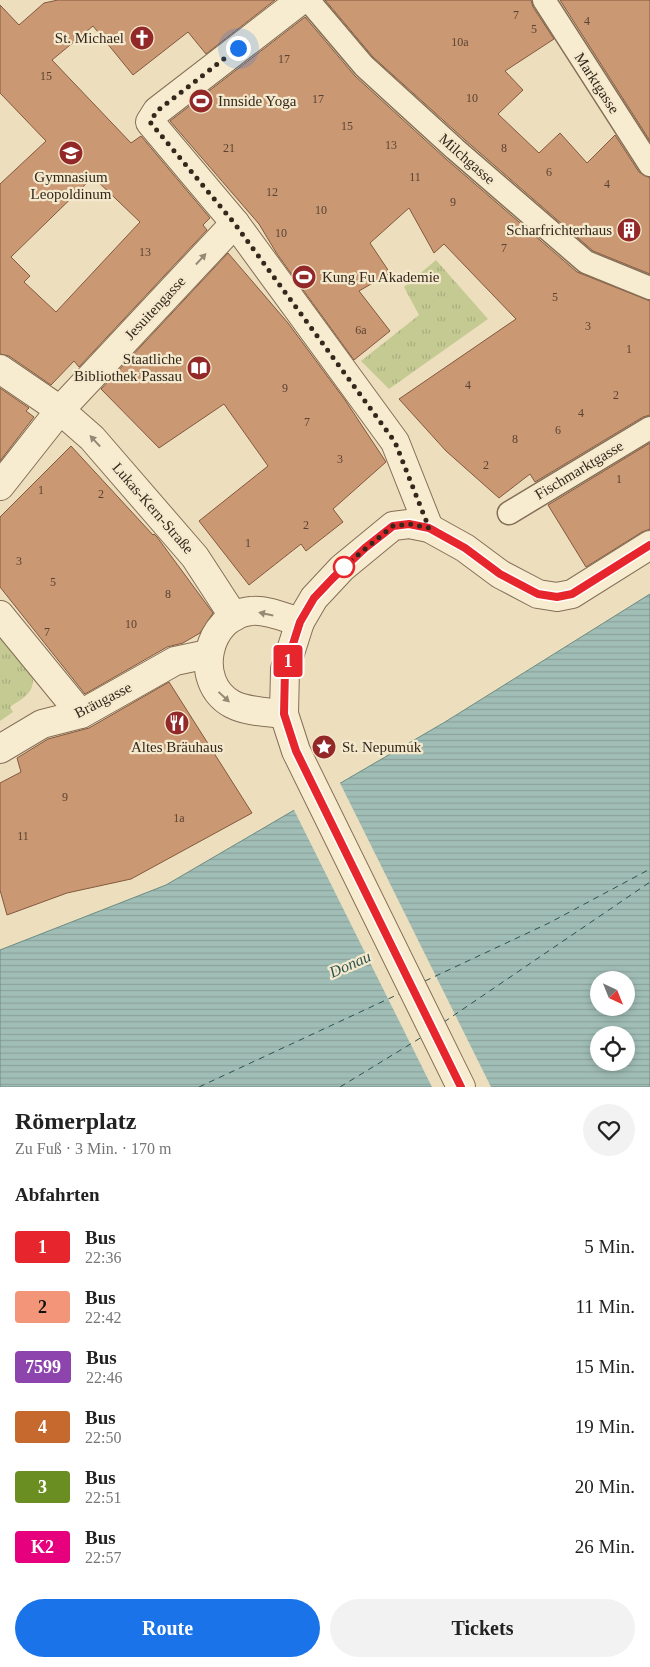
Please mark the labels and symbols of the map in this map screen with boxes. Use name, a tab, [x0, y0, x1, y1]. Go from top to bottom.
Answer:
house number: 7	[513, 8, 519, 22]
house number: 4	[584, 14, 590, 28]
house number: 5	[531, 22, 537, 36]
church icon: St. Michael	[129, 25, 155, 51]
place label: St. Michael	[55, 30, 124, 46]
house number: 10a	[451, 35, 469, 49]
your location	[226, 36, 251, 61]
street label: Marktgasse	[571, 50, 623, 117]
house number: 17	[278, 52, 290, 66]
house number: 15	[40, 69, 52, 83]
sports icon: Innside Yoga	[188, 88, 214, 114]
house number: 10	[466, 91, 478, 105]
house number: 17	[312, 92, 324, 106]
place label: Innside Yoga	[218, 93, 297, 109]
house number: 15	[341, 119, 353, 133]
street label: Milchgasse	[436, 131, 498, 188]
house number: 13	[385, 138, 397, 152]
school or university icon: Gymnasium Leopoldinum	[58, 140, 84, 166]
house number: 21	[223, 141, 235, 155]
house number: 8	[501, 141, 507, 155]
house number: 6	[546, 165, 552, 179]
place label: Gymnasium Leopoldinum	[31, 169, 112, 202]
house number: 11	[409, 170, 421, 184]
house number: 4	[604, 177, 610, 191]
house number: 12	[266, 185, 278, 199]
house number: 9	[450, 195, 456, 209]
house number: 10	[315, 203, 327, 217]
building icon: Scharfrichterhaus	[616, 217, 642, 243]
place label: Scharfrichterhaus	[506, 222, 612, 238]
house number: 10	[275, 226, 287, 240]
house number: 7	[501, 241, 507, 255]
house number: 13	[139, 245, 151, 259]
one-way arrow	[195, 254, 207, 266]
sports icon: Kung Fu Akademie	[291, 264, 317, 290]
place label: Kung Fu Akademie	[322, 269, 440, 285]
street label: Jesuitengasse	[122, 273, 189, 343]
house number: 5	[552, 290, 558, 304]
house number: 3	[585, 319, 591, 333]
house number: 6a	[355, 323, 367, 337]
house number: 1	[626, 342, 632, 356]
place label: Staatliche Bibliothek Passau	[74, 351, 182, 384]
library icon: Staatliche Bibliothek Passau	[186, 355, 212, 381]
house number: 4	[465, 378, 471, 392]
house number: 9	[282, 381, 288, 395]
house number: 2	[613, 388, 619, 402]
house number: 4	[578, 406, 584, 420]
house number: 7	[304, 415, 310, 429]
house number: 6	[555, 423, 561, 437]
house number: 8	[512, 432, 518, 446]
one-way arrow	[89, 436, 101, 448]
street label: Fischmarktgasse	[532, 437, 626, 503]
house number: 3	[337, 452, 343, 466]
house number: 2	[483, 458, 489, 472]
street label: Lukas-Kern-Straße	[109, 459, 197, 557]
house number: 1	[616, 472, 622, 486]
house number: 1	[38, 483, 44, 497]
house number: 2	[98, 487, 104, 501]
house number: 2	[303, 518, 309, 532]
house number: 1	[245, 536, 251, 550]
house number: 3	[16, 554, 22, 568]
unlabelled marker	[333, 556, 355, 578]
house number: 5	[50, 575, 56, 589]
house number: 8	[165, 587, 171, 601]
one-way arrow	[259, 610, 274, 618]
house number: 10	[125, 617, 137, 631]
house number: 7	[44, 625, 50, 639]
line badge: 1	[272, 645, 304, 677]
street label: Bräugasse	[72, 679, 134, 721]
one-way arrow	[217, 691, 229, 703]
restaurant icon: Altes Bräuhaus	[164, 710, 190, 736]
place icon: St. Nepumuk	[311, 734, 337, 760]
place label: Altes Bräuhaus	[131, 739, 223, 755]
place label: St. Nepumuk	[342, 739, 422, 755]
house number: 9	[62, 790, 68, 804]
house number: 1a	[173, 811, 185, 825]
house number: 11	[17, 829, 29, 843]
water label: Donau	[326, 947, 373, 981]
north arrow	[590, 971, 635, 1016]

